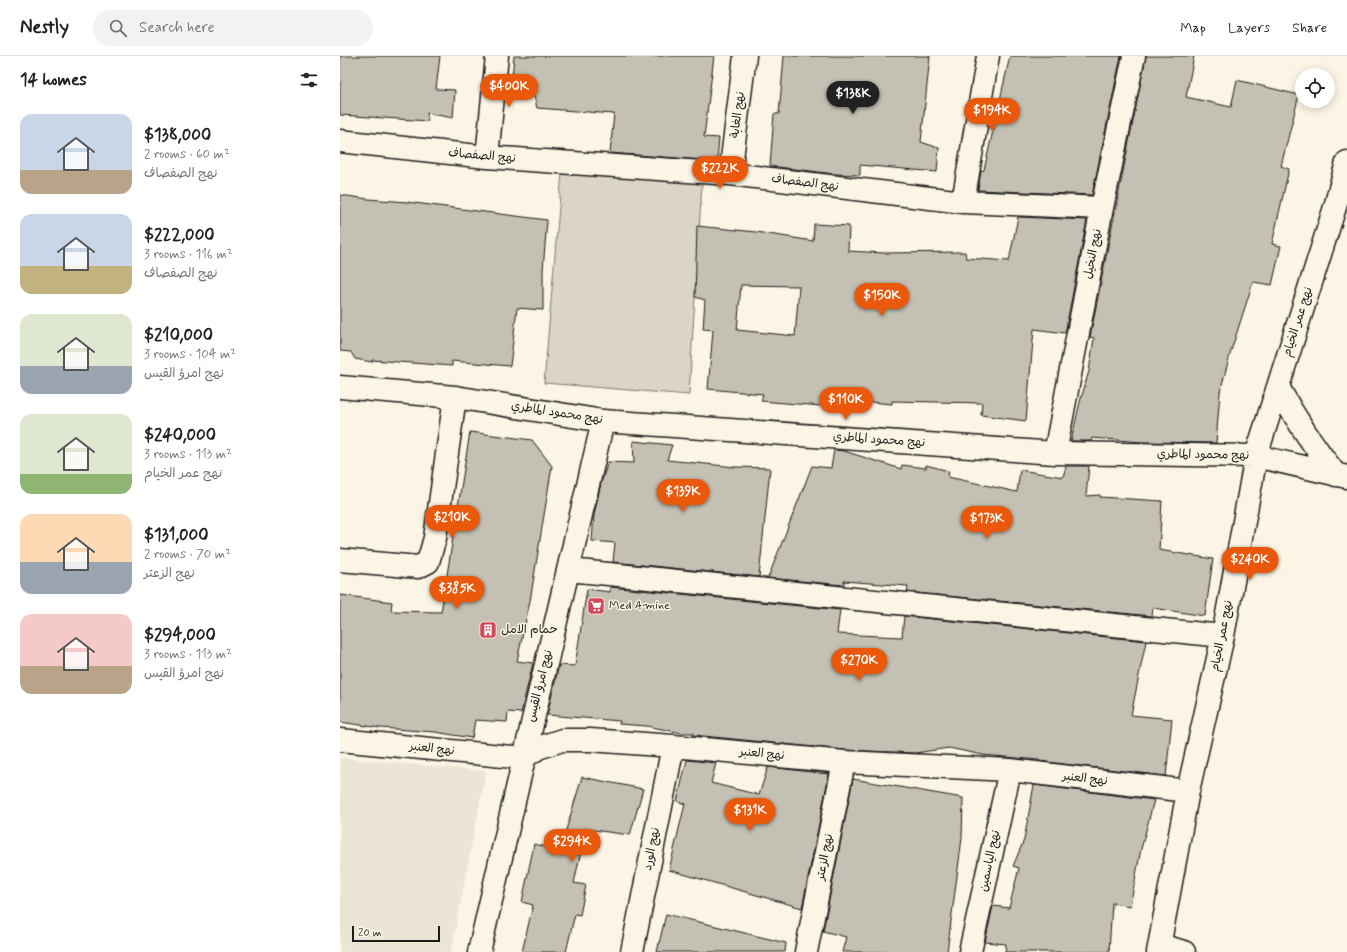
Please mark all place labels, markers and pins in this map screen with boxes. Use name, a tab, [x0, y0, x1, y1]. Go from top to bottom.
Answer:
pin: $400K	[481, 74, 537, 108]
pin: $138K	[825, 81, 881, 115]
pin: $194K	[964, 98, 1020, 132]
pin: $222K	[692, 156, 748, 190]
pin: $150K	[854, 283, 910, 317]
pin: $110K	[818, 387, 874, 421]
pin: $139K	[655, 479, 711, 513]
pin: $210K	[424, 505, 480, 539]
pin: $173K	[959, 506, 1015, 540]
pin: $240K	[1222, 547, 1278, 581]
pin: $385K	[429, 576, 485, 610]
supermarket icon: Med Amine	[586, 596, 606, 616]
place label: Med Amine	[609, 598, 670, 614]
building icon: حمام الامل	[478, 620, 498, 640]
place label: حمام الامل	[501, 622, 557, 638]
pin: $270K	[831, 648, 887, 682]
pin: $131K	[722, 798, 778, 832]
pin: $294K	[544, 829, 600, 863]

